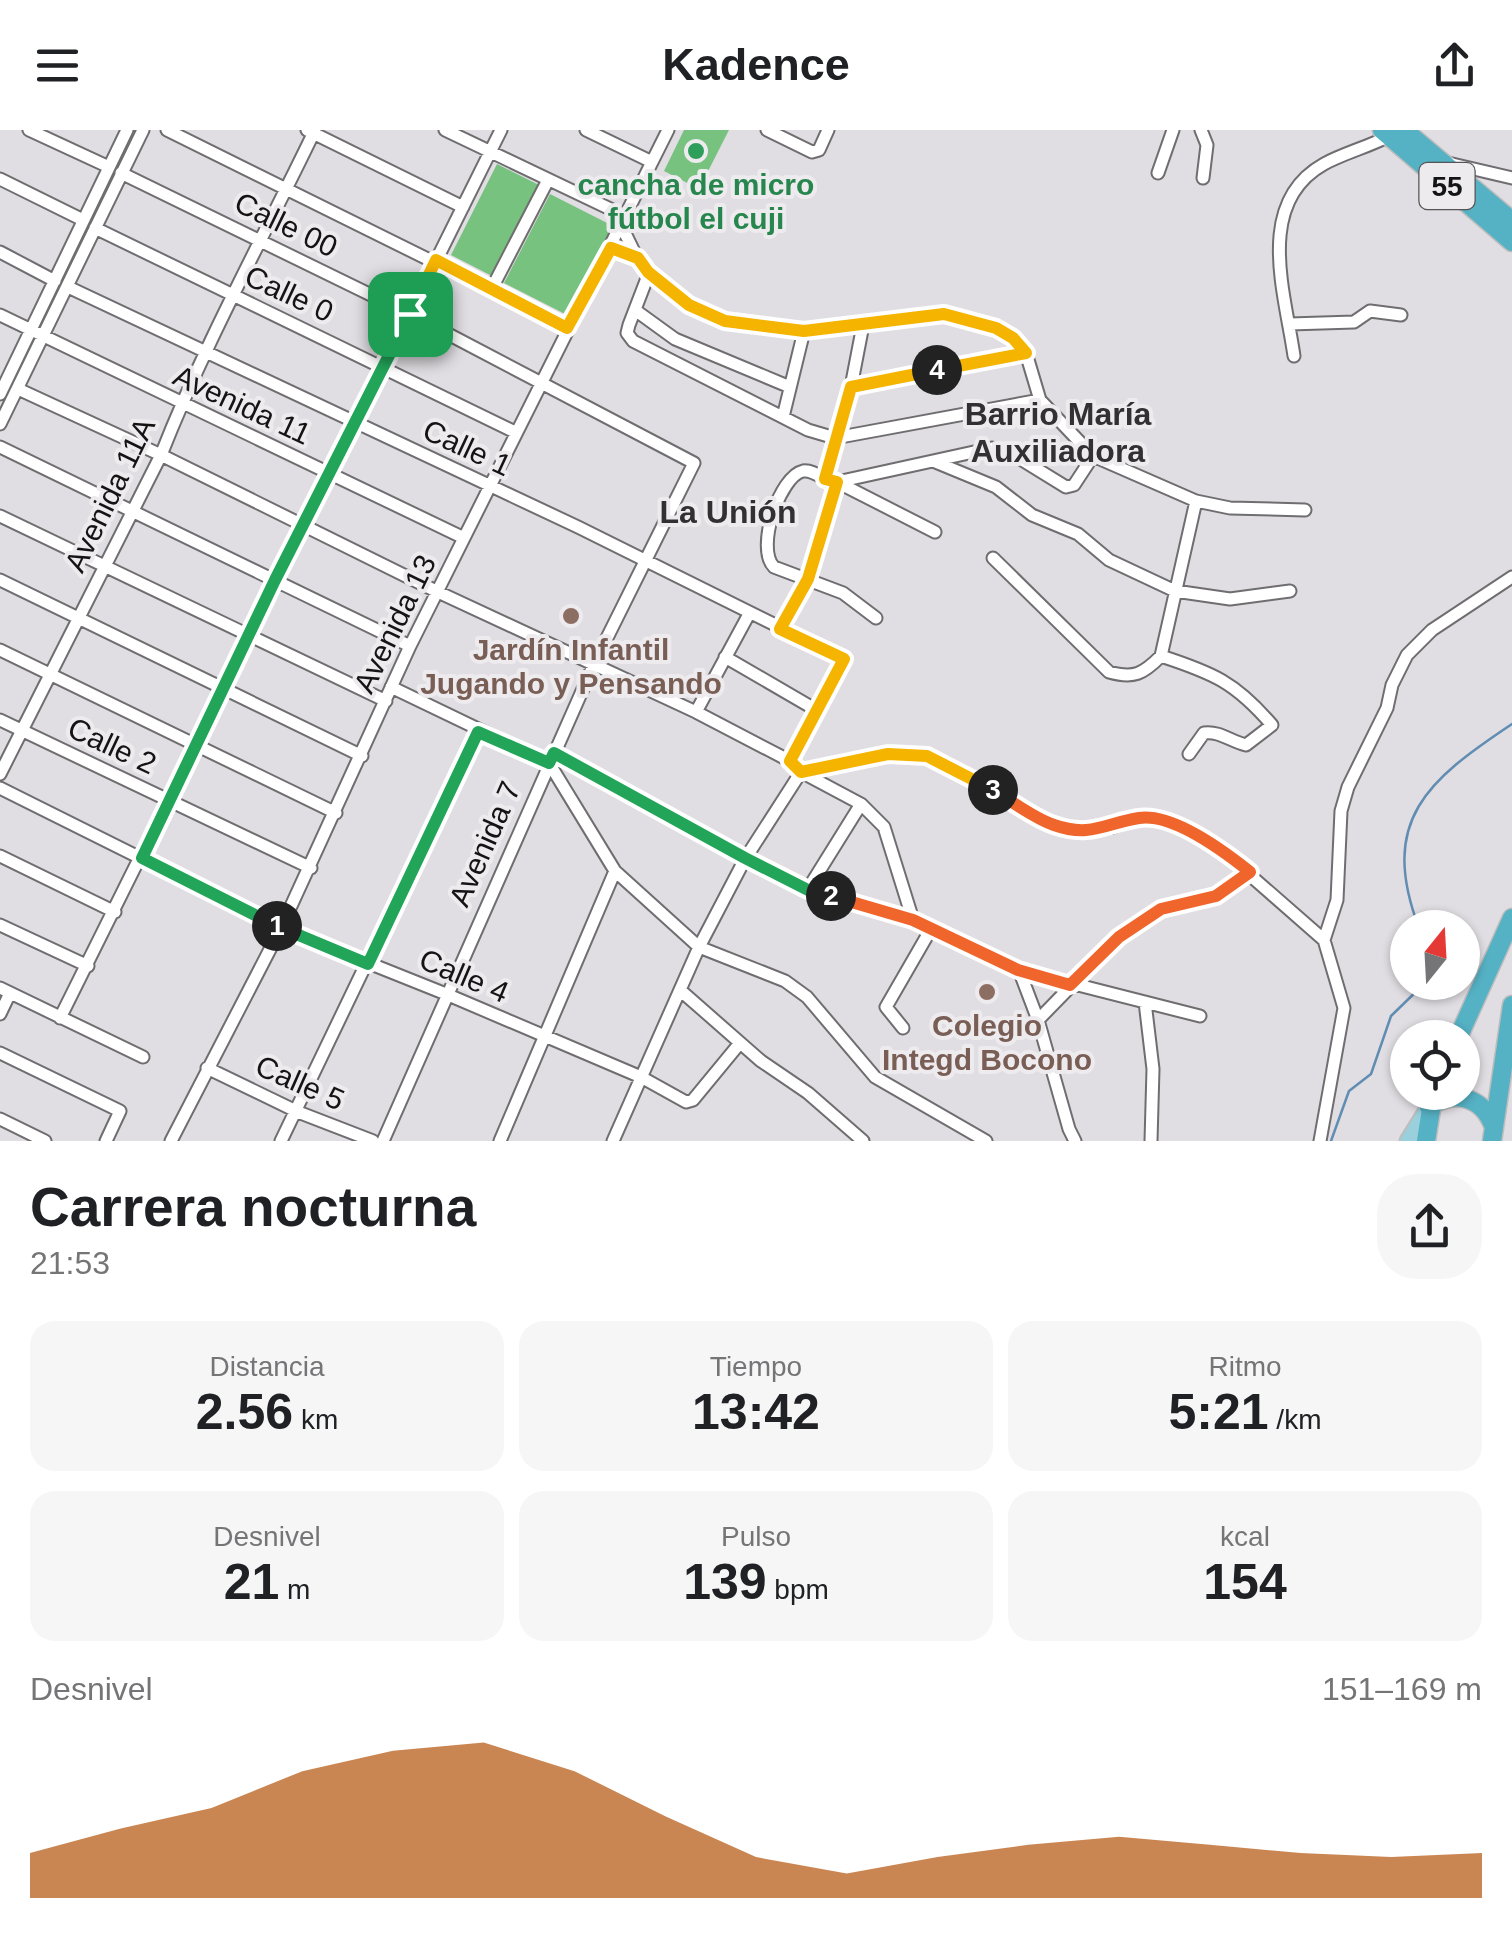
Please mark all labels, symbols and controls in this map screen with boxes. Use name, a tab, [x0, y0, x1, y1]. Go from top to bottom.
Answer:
icon: menu	[30, 38, 85, 93]
icon: share	[1427, 38, 1482, 93]
text: Kadence	[662, 39, 850, 90]
marker: cancha de micro fútbol el cuji	[685, 140, 707, 162]
road number: 55	[1420, 163, 1474, 209]
place label: cancha de micro fútbol el cuji	[578, 168, 814, 235]
street label: Calle 00	[230, 186, 343, 264]
street label: Calle 0	[240, 259, 339, 328]
pin	[368, 272, 453, 357]
icon: arrive	[383, 287, 438, 342]
pin: 4	[912, 345, 962, 395]
text: 4	[929, 354, 945, 385]
street label: Avenida 11	[168, 358, 316, 451]
district label: Barrio María Auxiliadora	[965, 396, 1152, 469]
street label: Avenida 11A	[58, 412, 161, 577]
street label: Calle 1	[418, 413, 517, 482]
district label: La Unión	[660, 494, 796, 530]
street label: Avenida 13	[347, 549, 442, 698]
marker: Jardín Infantil Jugando y Pensando	[560, 605, 582, 627]
place label: Jardín Infantil Jugando y Pensando	[420, 633, 722, 700]
street label: Calle 2	[63, 711, 162, 780]
pin: 3	[968, 765, 1018, 815]
text: 3	[985, 774, 1001, 805]
street label: Avenida 7	[442, 776, 527, 911]
pin: 2	[806, 871, 856, 921]
text: 2	[823, 880, 839, 911]
pin: 1	[252, 901, 302, 951]
text: 1	[269, 910, 285, 941]
north arrow	[1390, 910, 1480, 1000]
map controls	[1390, 910, 1480, 1110]
street label: Calle 4	[415, 942, 514, 1009]
marker: Colegio Integd Bocono	[976, 981, 998, 1003]
place label: Colegio Integd Bocono	[882, 1009, 1092, 1076]
button: locate	[1390, 1020, 1480, 1110]
street label: Calle 5	[251, 1048, 350, 1117]
button: share	[1377, 1174, 1482, 1279]
text: Carrera nocturna	[30, 1176, 476, 1238]
text: 21:53	[30, 1245, 110, 1281]
text: Distancia	[209, 1351, 325, 1382]
text: Tiempo	[710, 1351, 802, 1382]
text: Ritmo	[1208, 1351, 1282, 1382]
text: 2.56	[196, 1384, 293, 1440]
text: 13:42	[692, 1384, 820, 1440]
text: 5:21	[1169, 1384, 1269, 1440]
text: km	[293, 1404, 338, 1435]
text: /km	[1269, 1404, 1321, 1435]
text: Desnivel	[213, 1521, 321, 1552]
text: Pulso	[721, 1521, 791, 1552]
text: kcal	[1220, 1521, 1270, 1552]
text: 21	[224, 1554, 279, 1610]
text: 139	[683, 1554, 767, 1610]
text: 154	[1203, 1554, 1287, 1610]
text: m	[279, 1574, 310, 1605]
text: bpm	[767, 1574, 829, 1605]
text: Desnivel	[30, 1671, 153, 1707]
text: 151–169 m	[1322, 1671, 1482, 1707]

